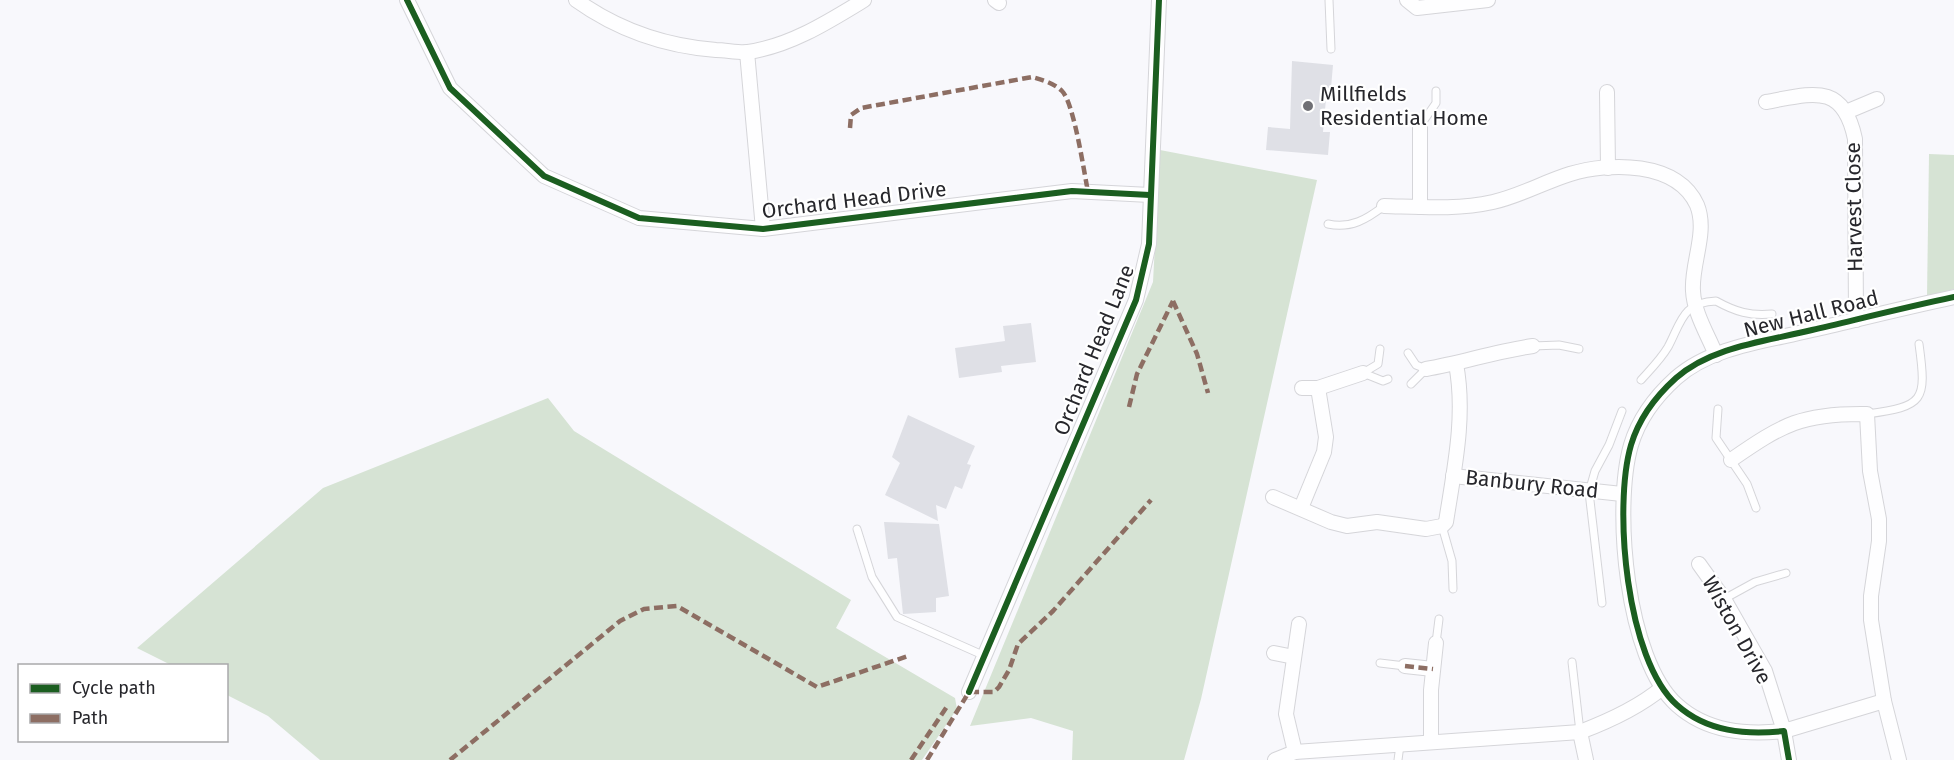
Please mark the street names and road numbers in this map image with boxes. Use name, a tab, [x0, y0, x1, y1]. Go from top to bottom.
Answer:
street label: Harvest Close	[1840, 142, 1868, 272]
street label: Orchard Head Drive	[760, 176, 948, 224]
street label: Orchard Head Lane	[1048, 261, 1140, 439]
street label: New Hall Road	[1741, 285, 1881, 343]
street label: Banbury Road	[1464, 464, 1600, 504]
street label: Wiston Drive	[1697, 571, 1777, 689]

